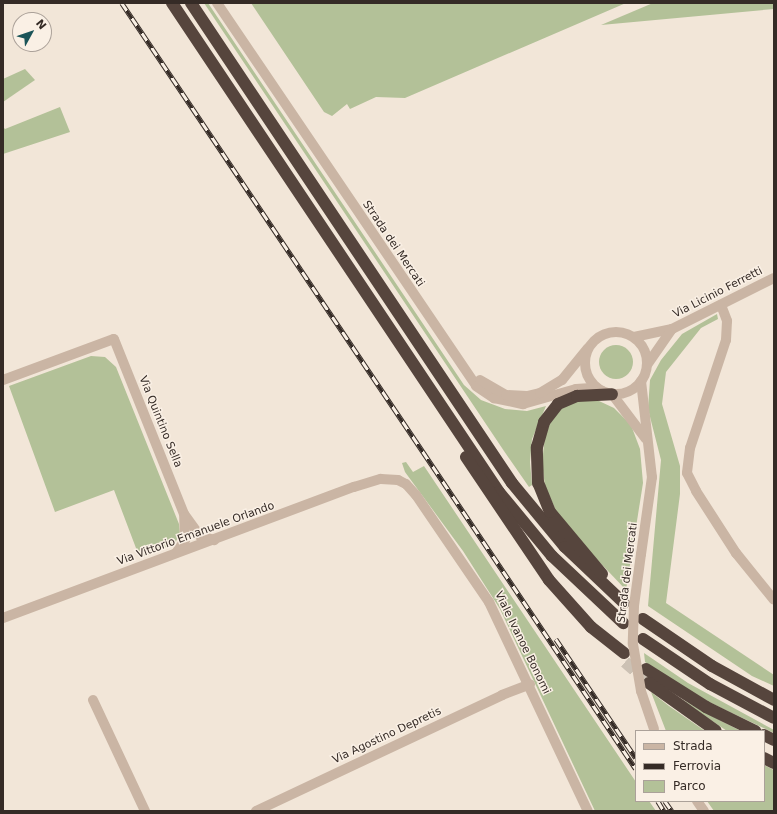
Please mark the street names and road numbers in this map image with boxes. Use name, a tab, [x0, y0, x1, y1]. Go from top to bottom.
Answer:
street label: Strada dei Mercati	[359, 199, 427, 289]
street label: Via Licinio Ferretti	[671, 265, 765, 321]
street label: Via Quintino Sella	[136, 374, 184, 470]
street label: Via Vittorio Emanuele Orlando	[116, 499, 276, 569]
street label: Strada dei Mercati	[615, 522, 641, 624]
street label: Viale Ivanoe Bonomi	[491, 589, 553, 697]
street label: Via Agostino Depretis	[331, 705, 443, 767]

